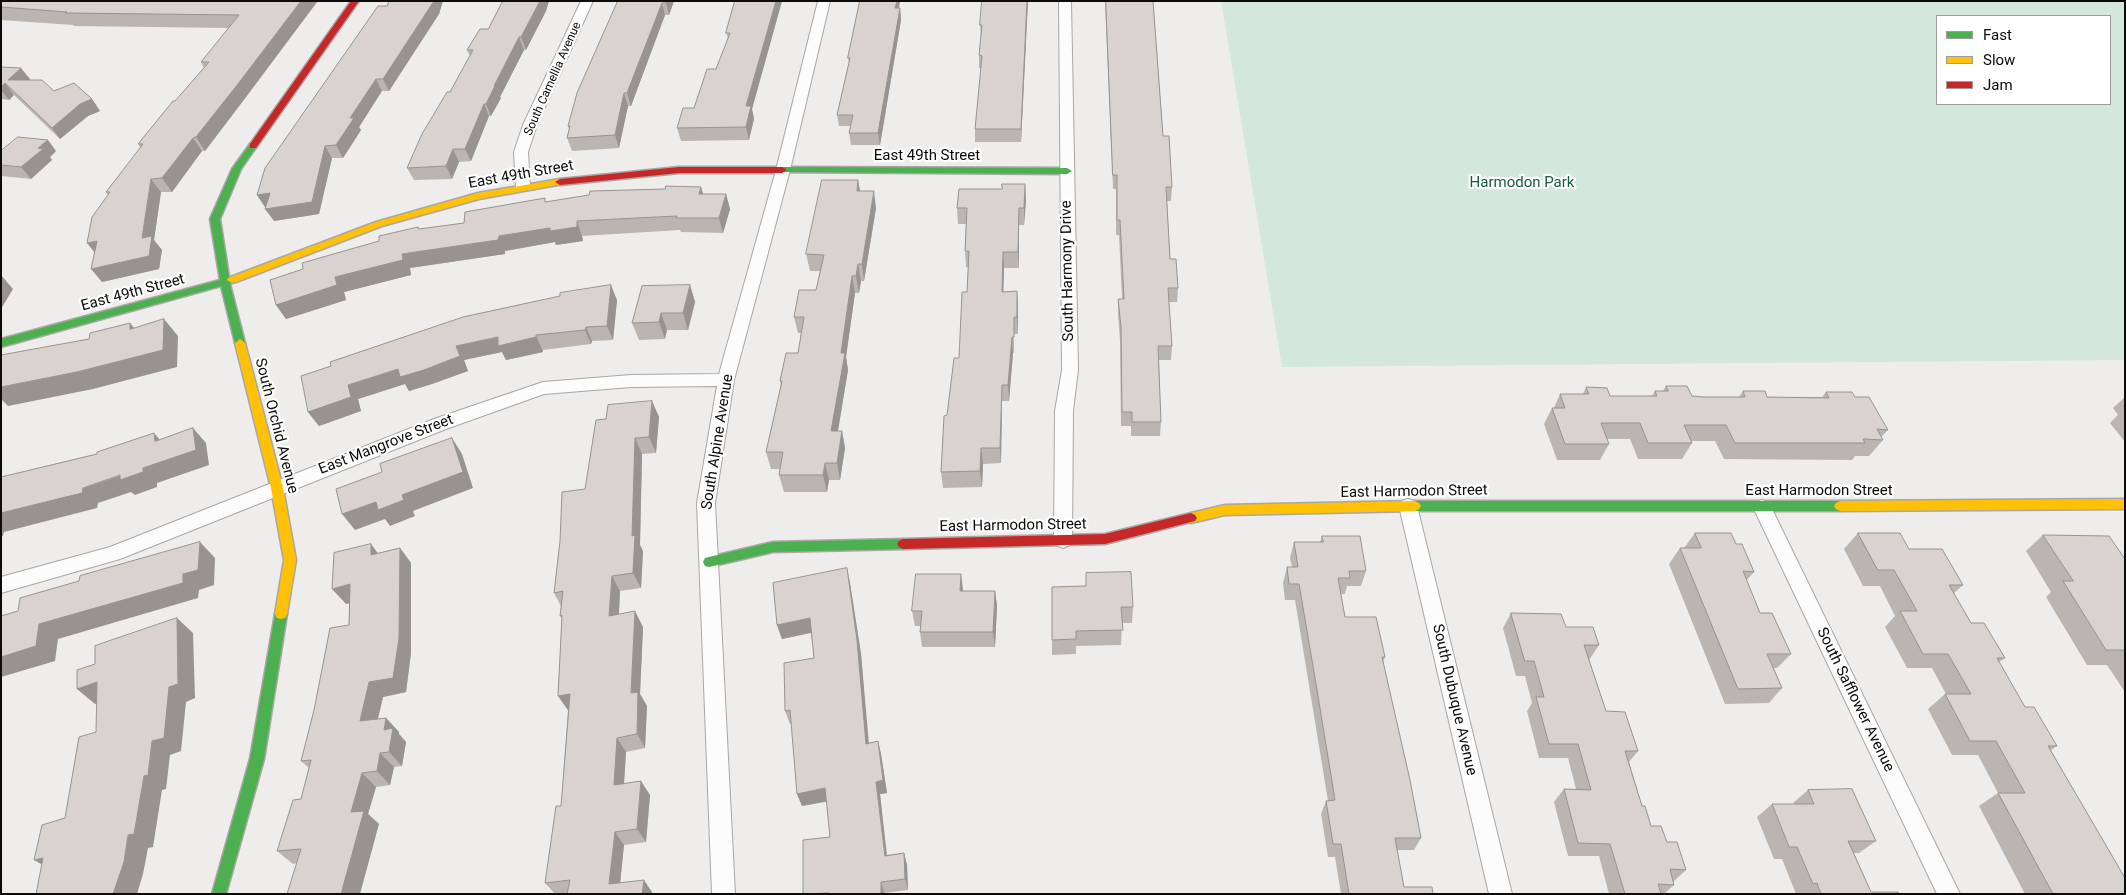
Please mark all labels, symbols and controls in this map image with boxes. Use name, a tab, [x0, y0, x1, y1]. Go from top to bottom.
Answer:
legend	[1936, 15, 2111, 105]
street label: South Camellia Avenue	[521, 20, 585, 138]
text: Fast	[1983, 26, 2012, 44]
text: Slow	[1983, 51, 2015, 69]
text: Jam	[1983, 76, 2013, 94]
street label: East 49th Street	[874, 147, 980, 165]
street label: East 49th Street	[467, 157, 575, 193]
park label: Harmodon Park	[1470, 174, 1574, 192]
street label: South Harmony Drive	[1058, 200, 1078, 342]
street label: East 49th Street	[79, 271, 187, 315]
street label: South Orchid Avenue	[250, 356, 302, 496]
street label: South Alpine Avenue	[698, 373, 738, 511]
street label: East Mangrove Street	[316, 411, 456, 479]
street label: East Harmodon Street	[1340, 482, 1488, 502]
street label: East Harmodon Street	[1745, 482, 1893, 500]
street label: East Harmodon Street	[939, 516, 1087, 536]
street label: South Dubuque Avenue	[1428, 622, 1480, 778]
street label: South Safflower Avenue	[1812, 625, 1898, 775]

